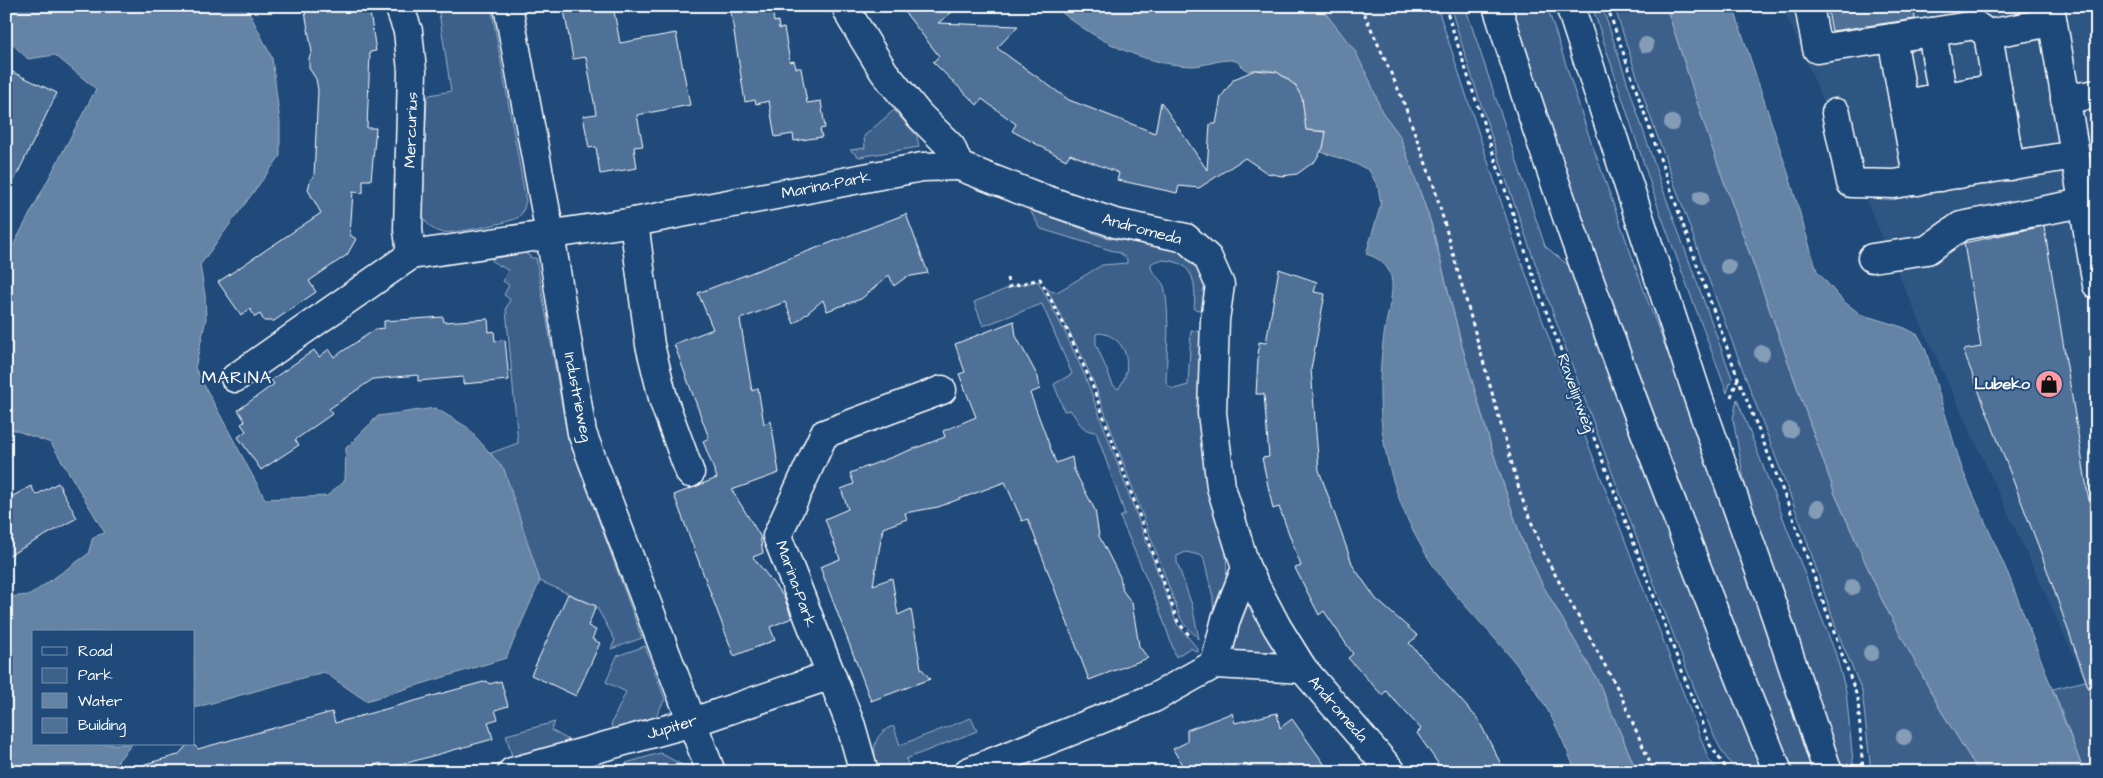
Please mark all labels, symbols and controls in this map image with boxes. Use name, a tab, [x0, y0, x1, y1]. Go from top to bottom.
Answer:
street label: Mercurius	[399, 91, 423, 169]
street label: Marina-Park	[779, 166, 873, 204]
street label: Andromeda	[1100, 208, 1184, 250]
street label: Industrieweg	[558, 350, 597, 444]
street label: Ravelijnweg	[1551, 351, 1600, 436]
district label: MARINA	[202, 365, 272, 390]
shop icon: Lubeko	[2034, 369, 2064, 399]
place label: Lubeko	[1974, 373, 2031, 395]
street label: Marina-Park	[770, 538, 822, 631]
legend	[32, 630, 195, 746]
text: Road	[78, 641, 113, 662]
text: Park	[78, 665, 113, 686]
street label: Andromeda	[1303, 671, 1373, 747]
text: Water	[78, 691, 122, 712]
street label: Jupiter	[644, 709, 700, 745]
text: Building	[78, 715, 126, 737]

